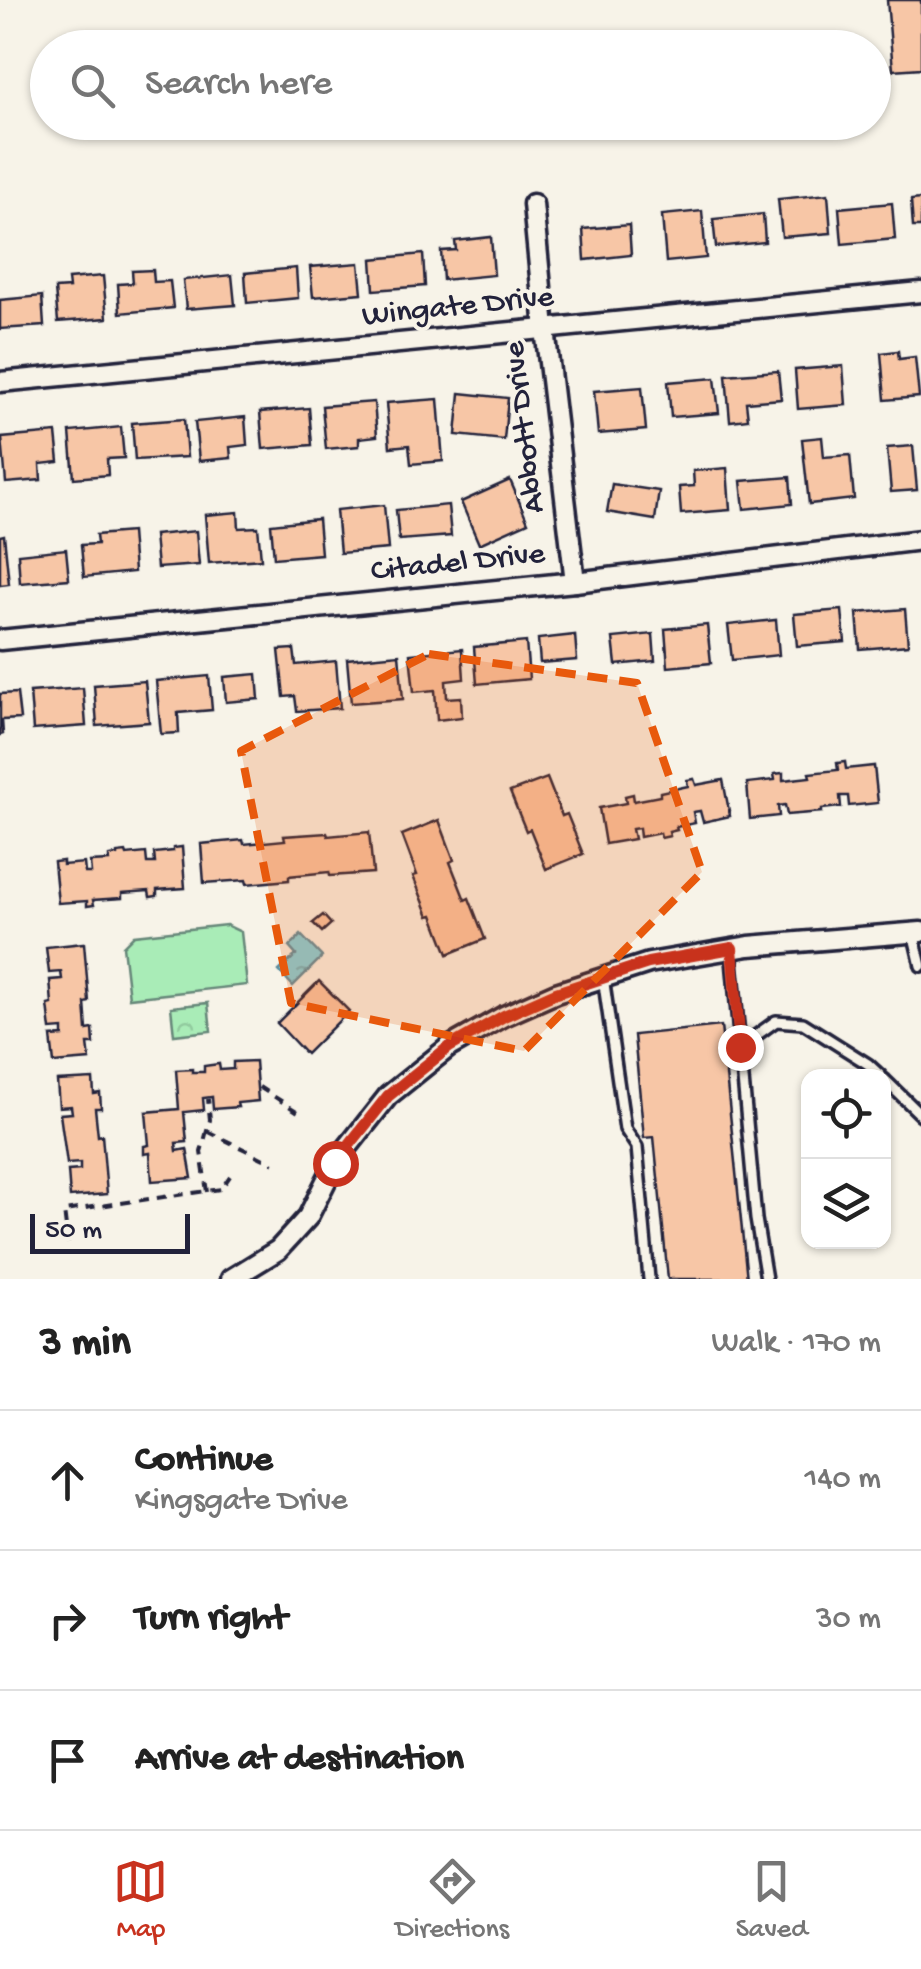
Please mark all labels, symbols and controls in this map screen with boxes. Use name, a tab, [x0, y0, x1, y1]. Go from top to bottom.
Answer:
search box	[30, 30, 891, 140]
icon: search	[65, 58, 120, 113]
text: Search here	[145, 63, 332, 107]
street label: Wingate Drive	[360, 279, 556, 337]
street label: Abbott Drive	[497, 338, 555, 515]
street label: Citadel Drive	[369, 536, 547, 592]
route end	[718, 1025, 764, 1071]
map controls	[801, 1069, 891, 1249]
button: locate	[801, 1069, 891, 1159]
route start	[313, 1141, 359, 1187]
button: layers	[801, 1159, 891, 1249]
scale bar	[30, 1209, 190, 1254]
text: 50 m	[45, 1215, 102, 1248]
text: 3 min	[40, 1320, 131, 1369]
text: Walk · 170 m	[711, 1325, 881, 1363]
text: Continue	[135, 1439, 273, 1483]
icon: ahead	[40, 1453, 95, 1508]
text: 140 m	[804, 1461, 881, 1499]
text: Kingsgate Drive	[135, 1483, 348, 1521]
icon: right	[40, 1593, 95, 1648]
text: Turn right	[135, 1598, 287, 1642]
text: 30 m	[816, 1601, 881, 1639]
icon: arrive	[40, 1733, 95, 1788]
text: Arrive at destination	[135, 1738, 464, 1782]
tab: Map	[113, 1854, 168, 1947]
tab: Directions	[395, 1854, 509, 1947]
tab: Saved	[736, 1854, 808, 1947]

